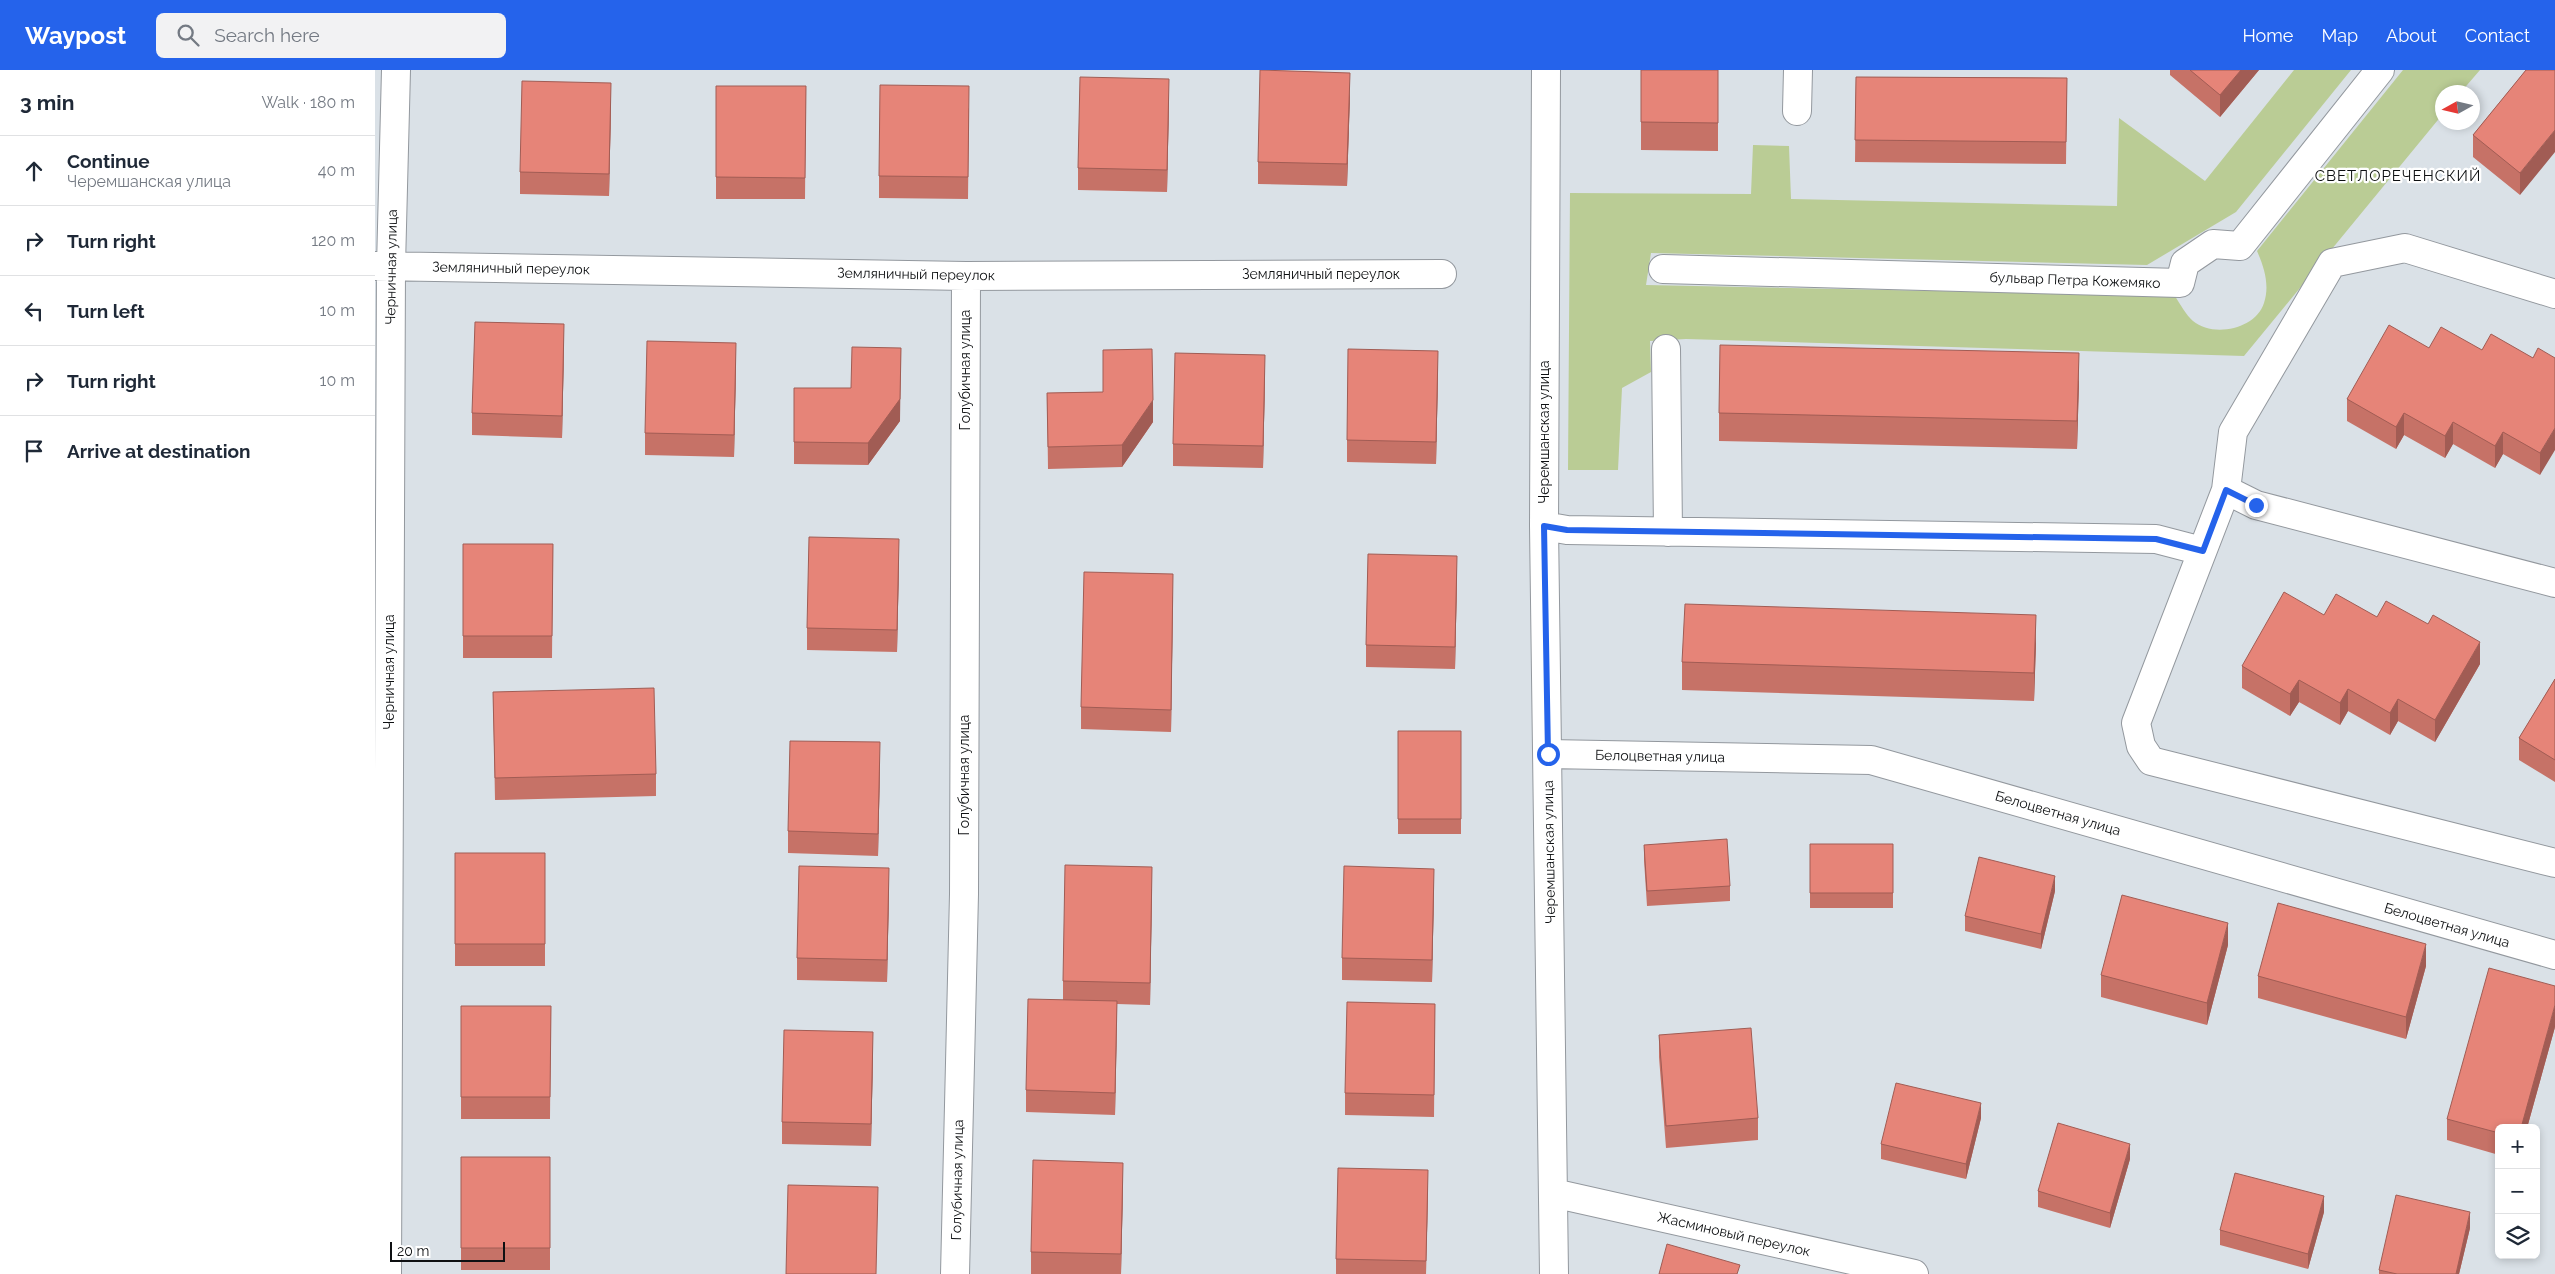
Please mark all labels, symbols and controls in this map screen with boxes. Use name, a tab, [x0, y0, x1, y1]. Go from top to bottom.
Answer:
search box	[156, 13, 506, 58]
text: Waypost	[25, 21, 126, 50]
icon: search	[174, 21, 202, 49]
text: Search here	[214, 24, 320, 46]
text: Home	[2242, 25, 2293, 46]
text: Map	[2321, 25, 2358, 46]
text: About	[2386, 25, 2437, 46]
text: Contact	[2465, 25, 2530, 46]
north arrow	[2435, 85, 2480, 130]
text: 3 min	[20, 90, 74, 115]
text: Walk · 180 m	[261, 93, 355, 112]
text: Continue	[67, 150, 150, 172]
icon: ahead	[20, 157, 48, 185]
text: 40 m	[318, 161, 355, 180]
district label: СВЕТЛОРЕЧЕНСКИЙ	[2315, 167, 2481, 185]
text: Черемшанская улица	[67, 172, 231, 191]
street label: Черничная улица	[382, 209, 400, 325]
icon: right	[20, 227, 48, 255]
text: Turn right	[67, 230, 156, 252]
text: 120 m	[311, 231, 355, 250]
street label: Земляничный переулок	[432, 259, 590, 277]
street label: Земляничный переулок	[837, 265, 995, 283]
street label: Земляничный переулок	[1242, 266, 1400, 282]
street label: бульвар Петра Кожемяко	[1989, 269, 2161, 291]
icon: left	[20, 297, 48, 325]
text: Turn left	[67, 300, 144, 322]
text: 10 m	[320, 301, 355, 320]
street label: Голубичная улица	[957, 310, 973, 431]
street label: Черемшанская улица	[1536, 360, 1552, 504]
icon: right	[20, 367, 48, 395]
text: Turn right	[67, 370, 156, 392]
text: 10 m	[320, 371, 355, 390]
icon: arrive	[20, 437, 48, 465]
text: Arrive at destination	[67, 440, 251, 462]
route end	[2245, 494, 2268, 517]
street label: Черничная улица	[381, 614, 397, 730]
street label: Голубичная улица	[956, 715, 972, 836]
route start	[1537, 743, 1560, 766]
street label: Белоцветная улица	[1595, 747, 1725, 765]
street label: Черемшанская улица	[1540, 780, 1558, 924]
street label: Белоцветная улица	[1993, 787, 2123, 839]
street label: Белоцветная улица	[2382, 899, 2512, 951]
street label: Голубичная улица	[948, 1119, 966, 1241]
map controls	[2495, 1124, 2540, 1259]
button: +	[2495, 1124, 2540, 1169]
button: −	[2495, 1169, 2540, 1214]
street label: Жасминовый переулок	[1656, 1209, 1812, 1259]
button: layers	[2495, 1214, 2540, 1259]
scale bar	[390, 1239, 505, 1262]
text: 20 m	[397, 1243, 429, 1259]

